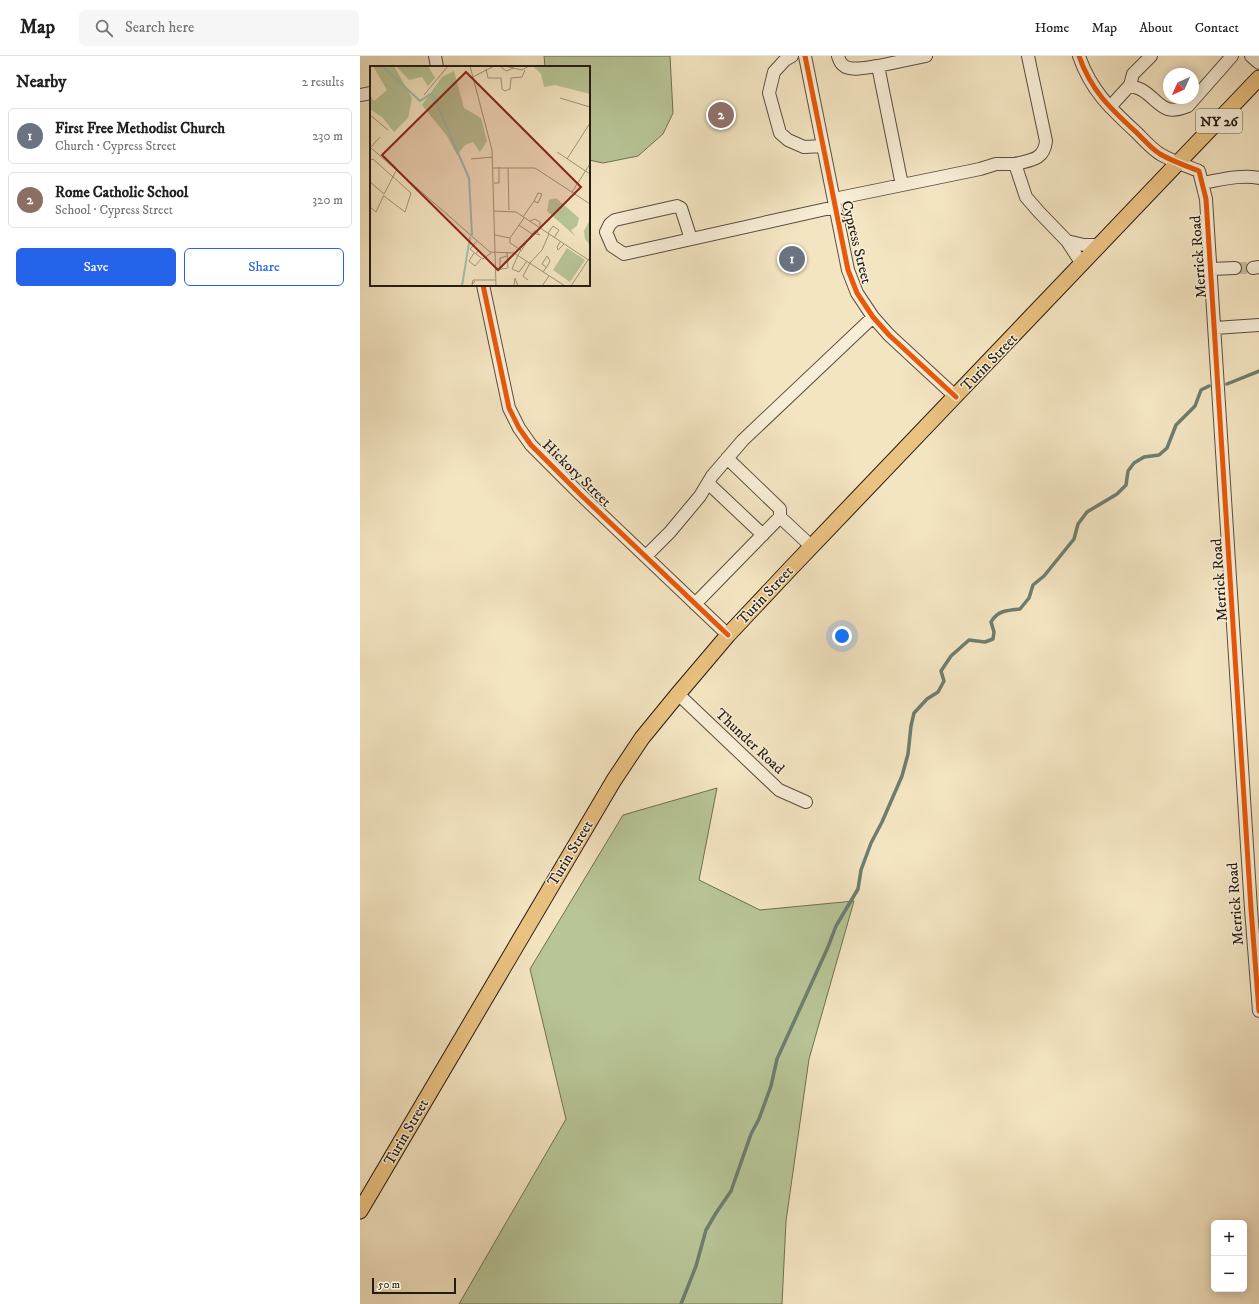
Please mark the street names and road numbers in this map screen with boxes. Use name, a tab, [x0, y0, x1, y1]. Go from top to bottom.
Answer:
road number: NY 26	[1196, 109, 1242, 133]
street label: Cypress Street	[837, 199, 876, 286]
street label: Merrick Road	[1186, 214, 1211, 299]
street label: Turin Street	[957, 329, 1022, 395]
street label: Hickory Street	[538, 436, 615, 511]
street label: Merrick Road	[1207, 537, 1232, 622]
street label: Turin Street	[733, 562, 797, 629]
street label: Thunder Road	[711, 704, 789, 779]
street label: Turin Street	[543, 817, 598, 890]
street label: Merrick Road	[1223, 861, 1248, 946]
street label: Turin Street	[380, 1096, 433, 1169]

